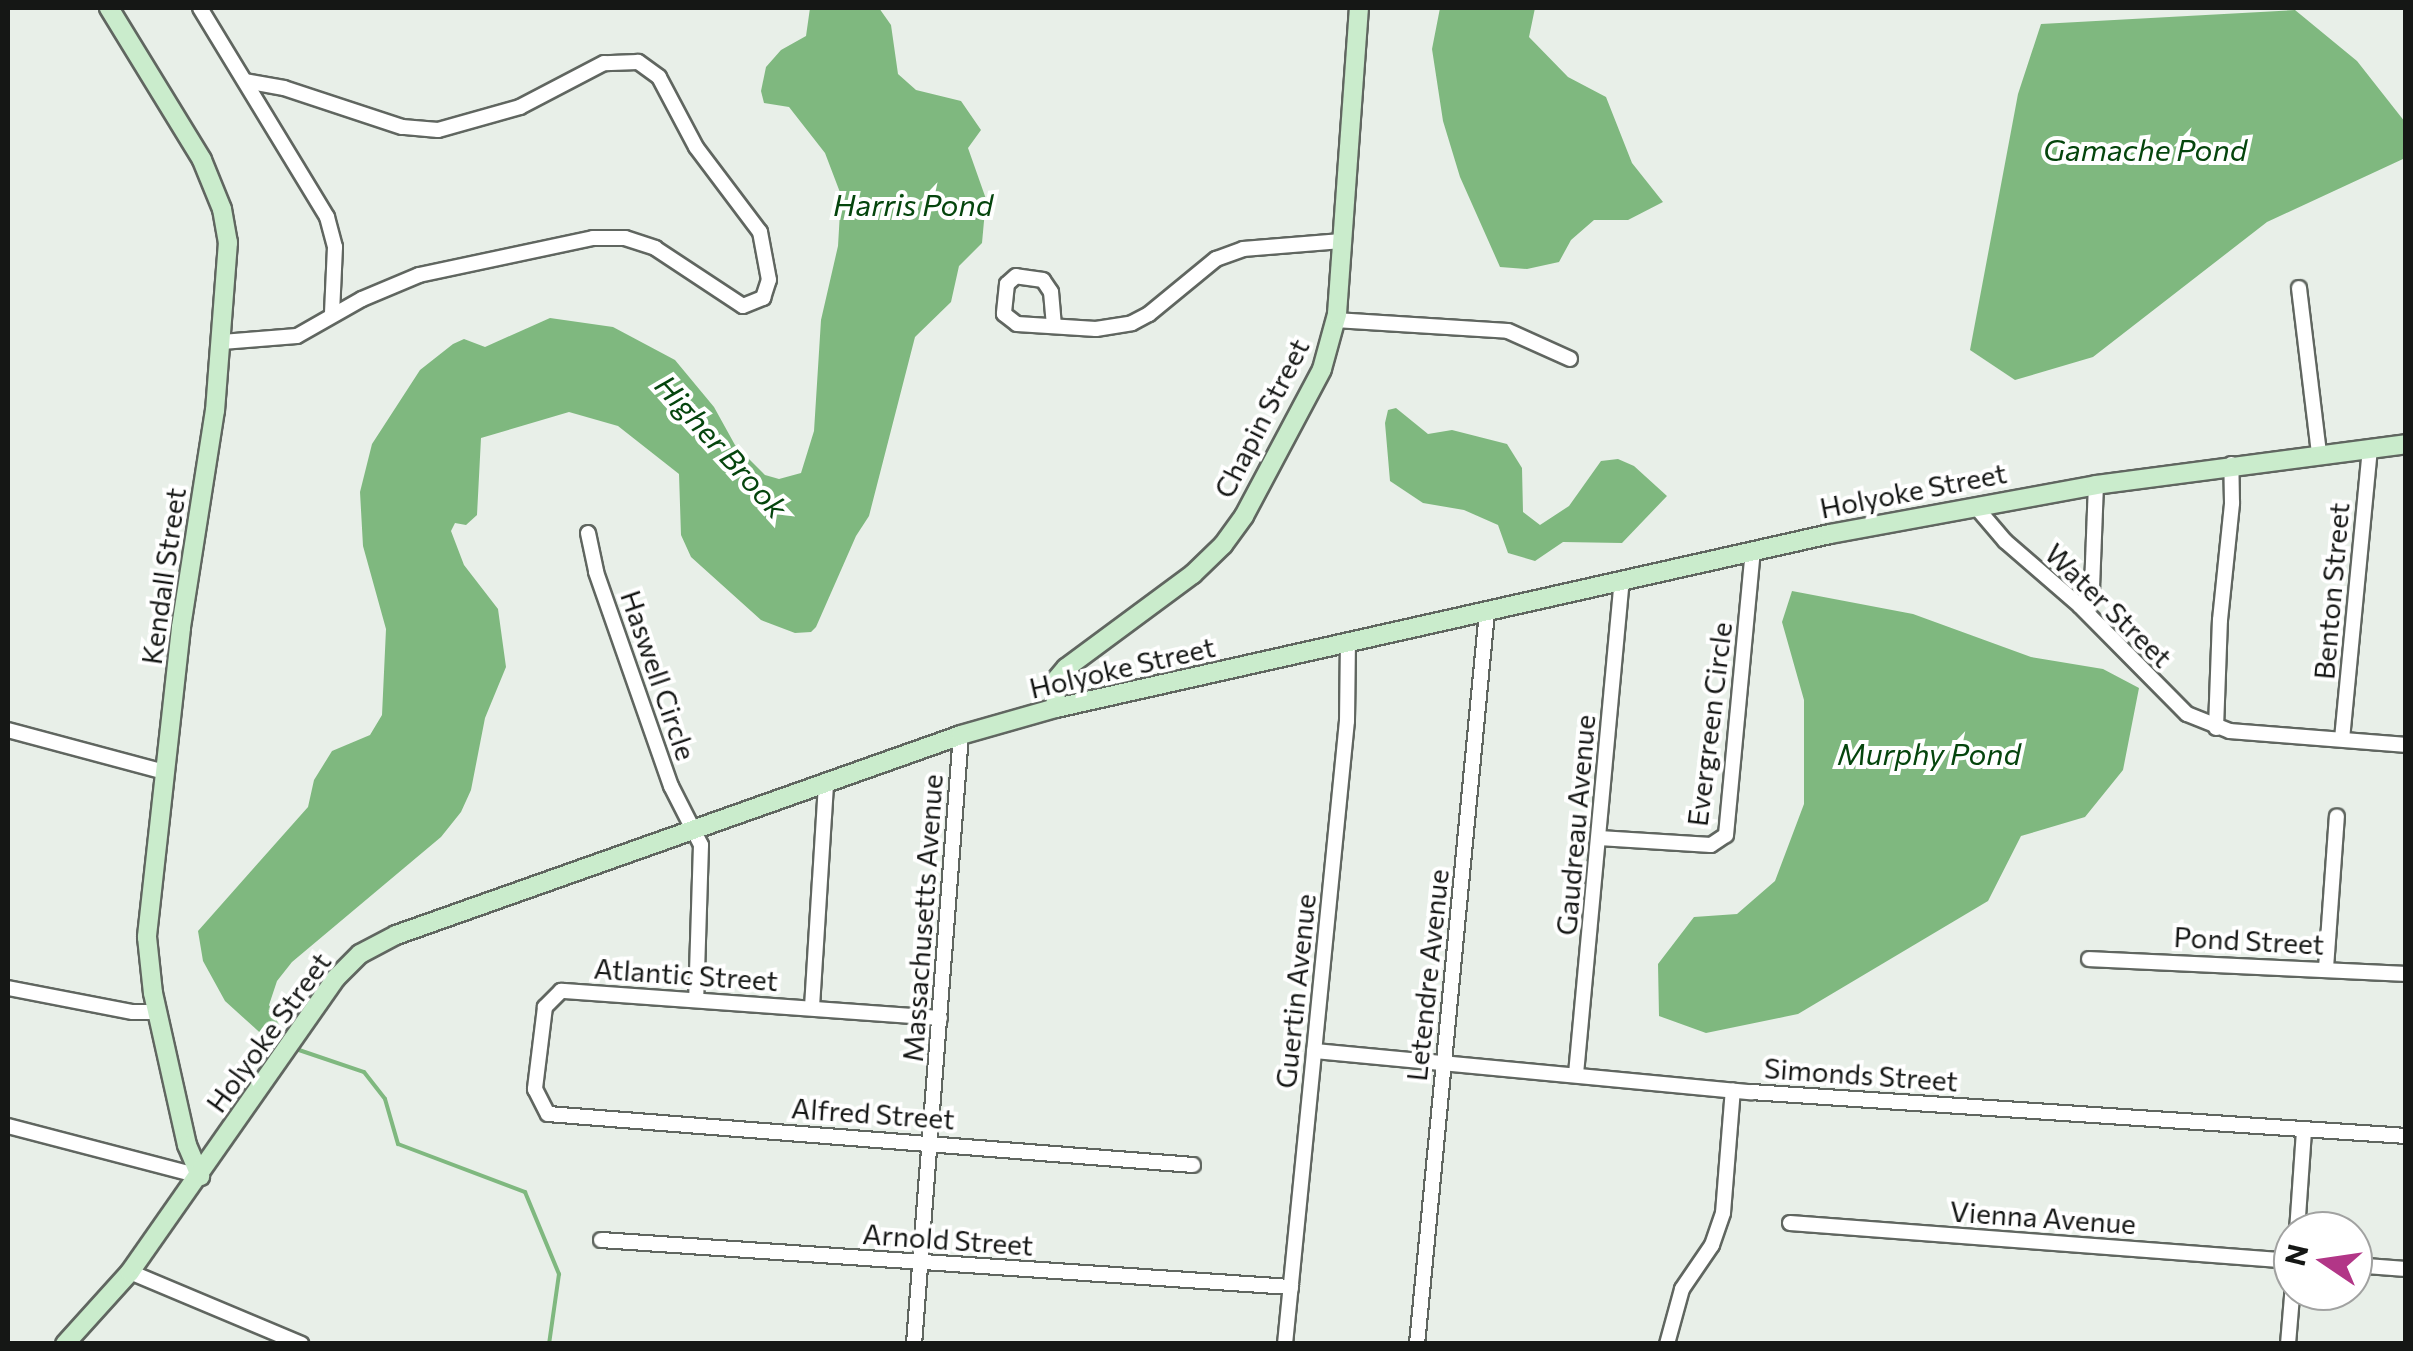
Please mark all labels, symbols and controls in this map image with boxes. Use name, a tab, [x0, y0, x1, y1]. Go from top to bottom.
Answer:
water label: Gamache Pond	[2043, 131, 2247, 167]
water label: Harris Pond	[833, 186, 993, 222]
street label: Chapin Street	[1206, 333, 1316, 503]
water label: Higher Brook	[648, 367, 796, 525]
street label: Holyoke Street	[1817, 455, 2009, 525]
street label: Kendall Street	[134, 485, 192, 667]
street label: Benton Street	[2307, 501, 2355, 681]
street label: Water Street	[2039, 536, 2179, 674]
street label: Haswell Circle	[614, 586, 704, 764]
street label: Evergreen Circle	[1680, 620, 1738, 828]
street label: Holyoke Street	[1026, 629, 1218, 705]
street label: Gaudreau Avenue	[1549, 713, 1601, 937]
water label: Murphy Pond	[1837, 735, 2021, 771]
street label: Massachusetts Avenue	[895, 773, 949, 1063]
street label: Letendre Avenue	[1399, 867, 1455, 1083]
street label: Guertin Avenue	[1268, 892, 1322, 1090]
street label: Pond Street	[2173, 919, 2325, 961]
street label: Holyoke Street	[199, 946, 337, 1118]
street label: Atlantic Street	[593, 951, 779, 997]
street label: Simonds Street	[1763, 1050, 1959, 1098]
street label: Alfred Street	[790, 1091, 956, 1135]
street label: Vienna Avenue	[1949, 1194, 2137, 1240]
north arrow	[2273, 1211, 2373, 1311]
street label: Arnold Street	[862, 1216, 1034, 1262]
text: N	[2277, 1241, 2315, 1269]

